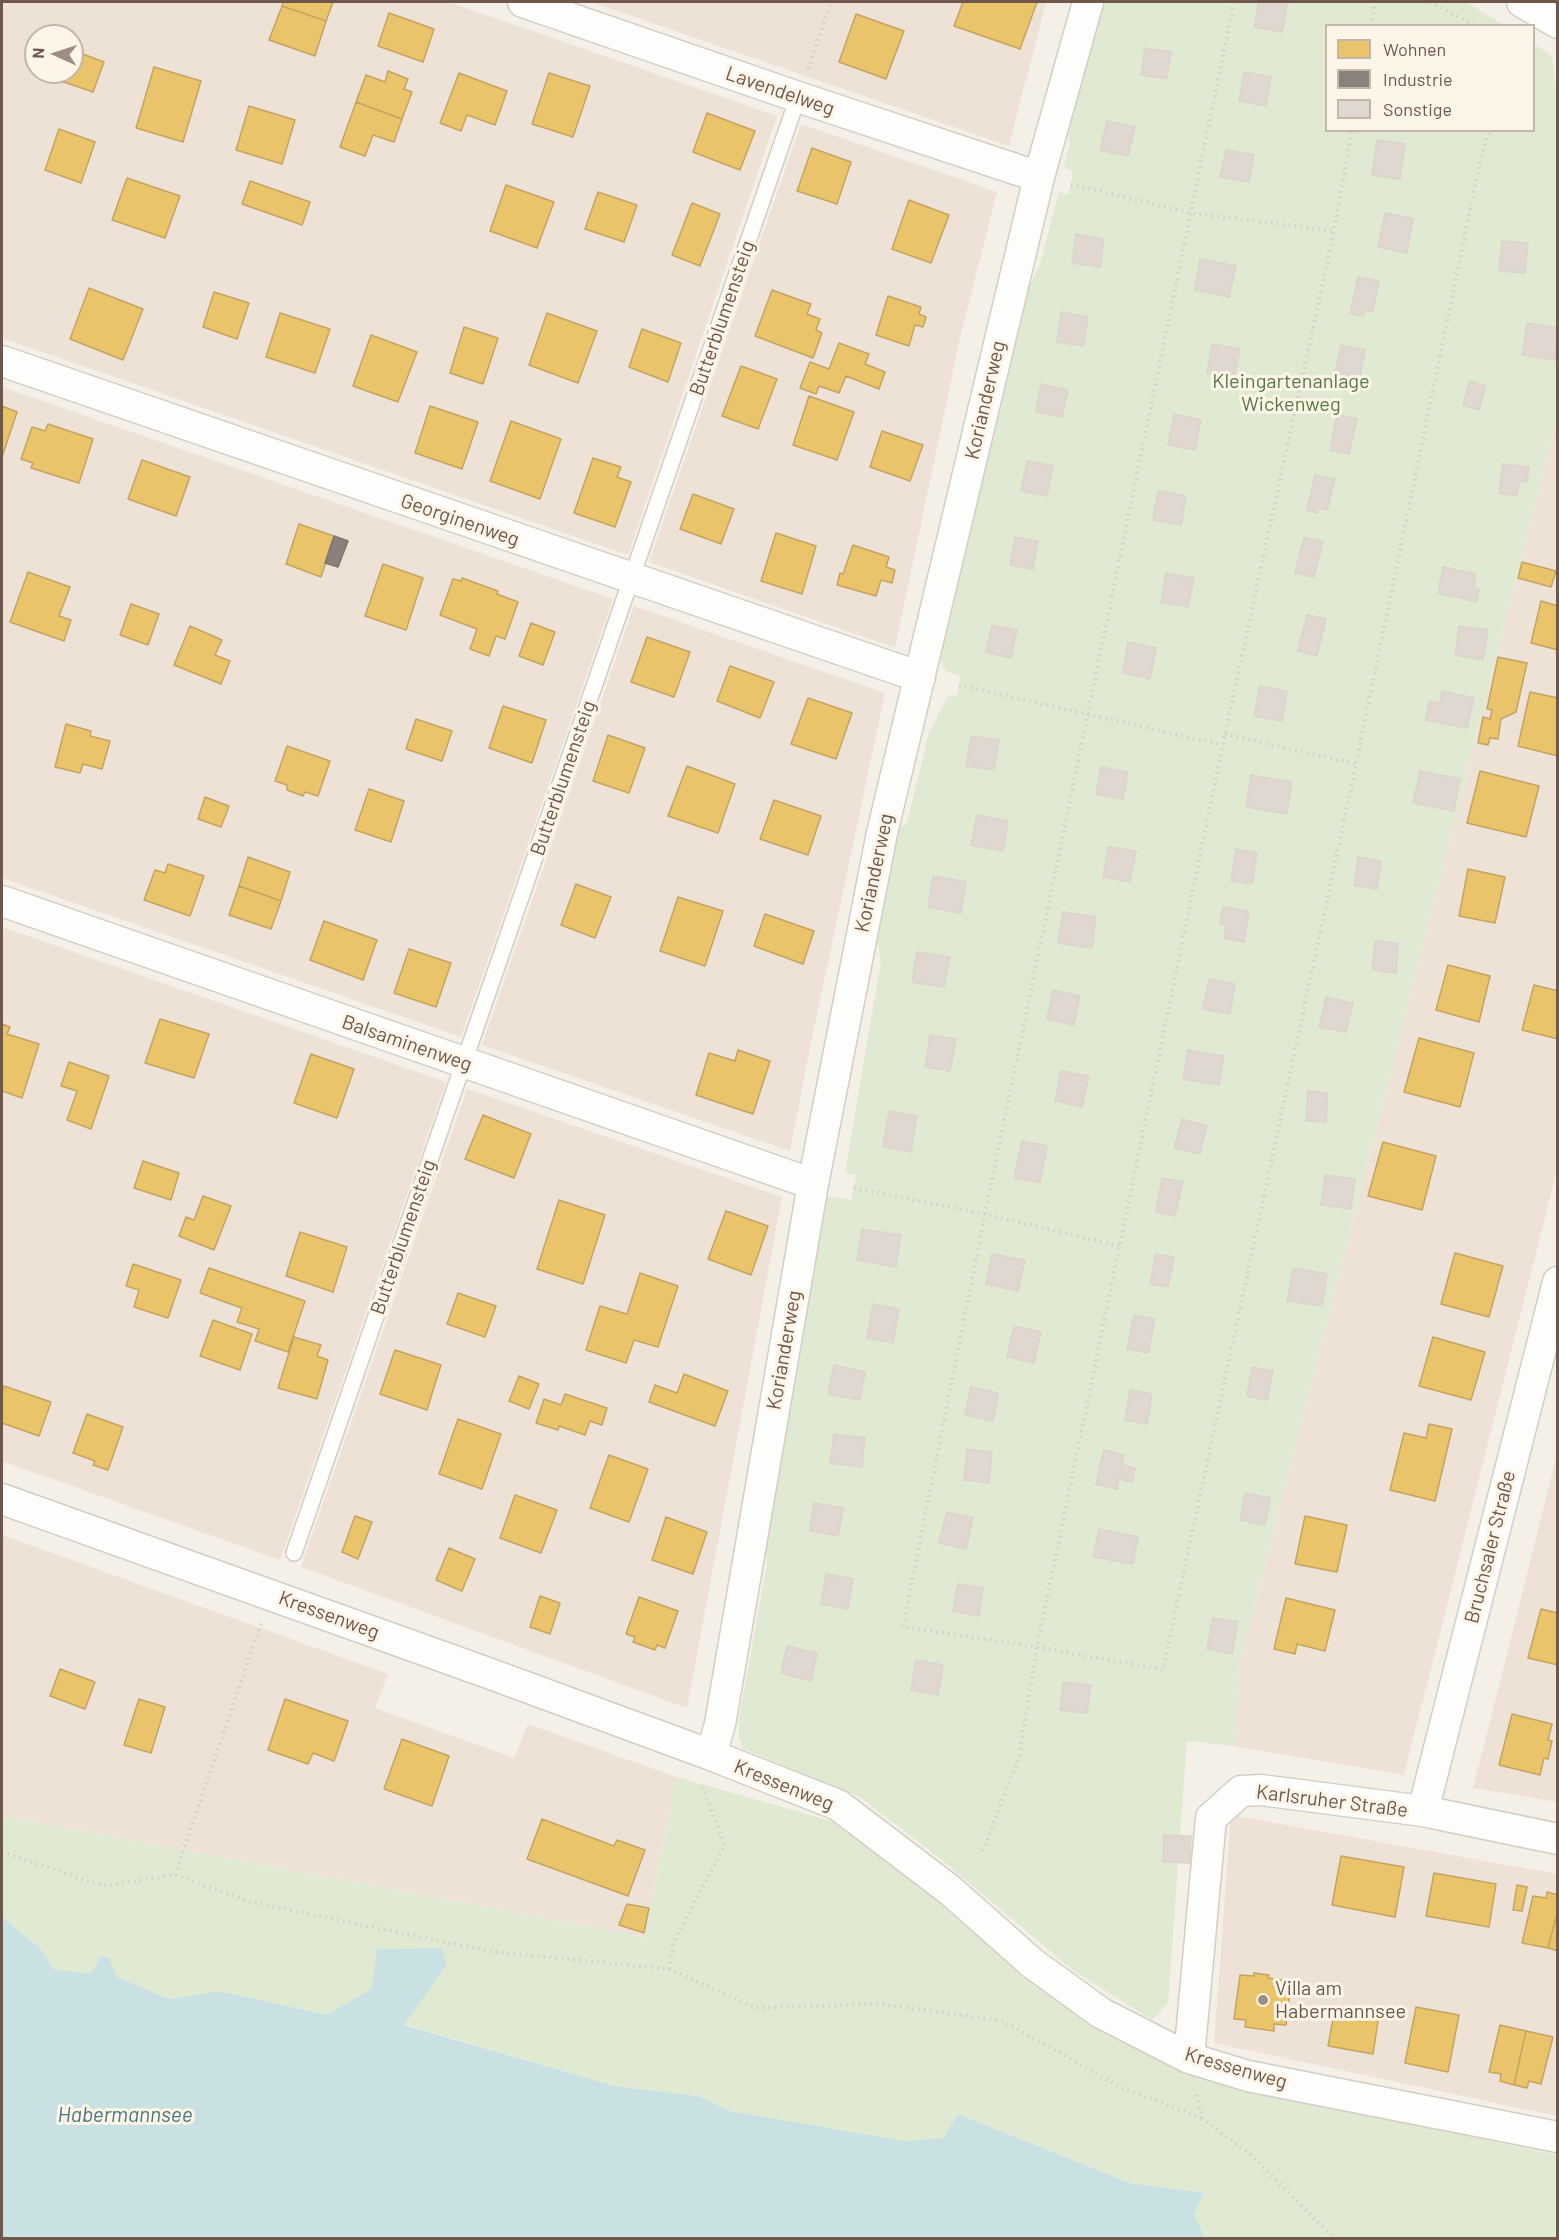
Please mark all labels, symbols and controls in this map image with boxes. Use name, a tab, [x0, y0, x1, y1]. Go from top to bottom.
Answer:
north arrow	[24, 24, 84, 84]
legend	[1325, 24, 1535, 132]
text: Wohnen	[1383, 38, 1446, 60]
text: N	[28, 47, 47, 59]
street label: Lavendelweg	[722, 61, 838, 121]
text: Industrie	[1383, 68, 1453, 90]
text: Sonstige	[1383, 98, 1452, 120]
street label: Butterblumensteig	[684, 237, 760, 399]
street label: Korianderweg	[960, 338, 1010, 462]
park label: Kleingartenanlage Wickenweg	[1212, 369, 1370, 416]
street label: Georginenweg	[397, 488, 523, 552]
street label: Butterblumensteig	[525, 697, 601, 859]
street label: Korianderweg	[850, 811, 898, 935]
street label: Balsaminenweg	[339, 1010, 475, 1076]
street label: Butterblumensteig	[365, 1156, 441, 1318]
street label: Korianderweg	[762, 1288, 806, 1412]
street label: Bruchsaler Straße	[1459, 1468, 1521, 1626]
street label: Kressenweg	[275, 1586, 383, 1644]
street label: Kressenweg	[731, 1754, 837, 1816]
street label: Karlsruher Straße	[1255, 1780, 1409, 1822]
place label: Villa am Habermannsee	[1275, 1976, 1406, 2023]
marker: Villa am Habermannsee	[1256, 1993, 1270, 2007]
street label: Kressenweg	[1182, 2042, 1290, 2094]
water label: Habermannsee	[57, 2102, 193, 2128]

